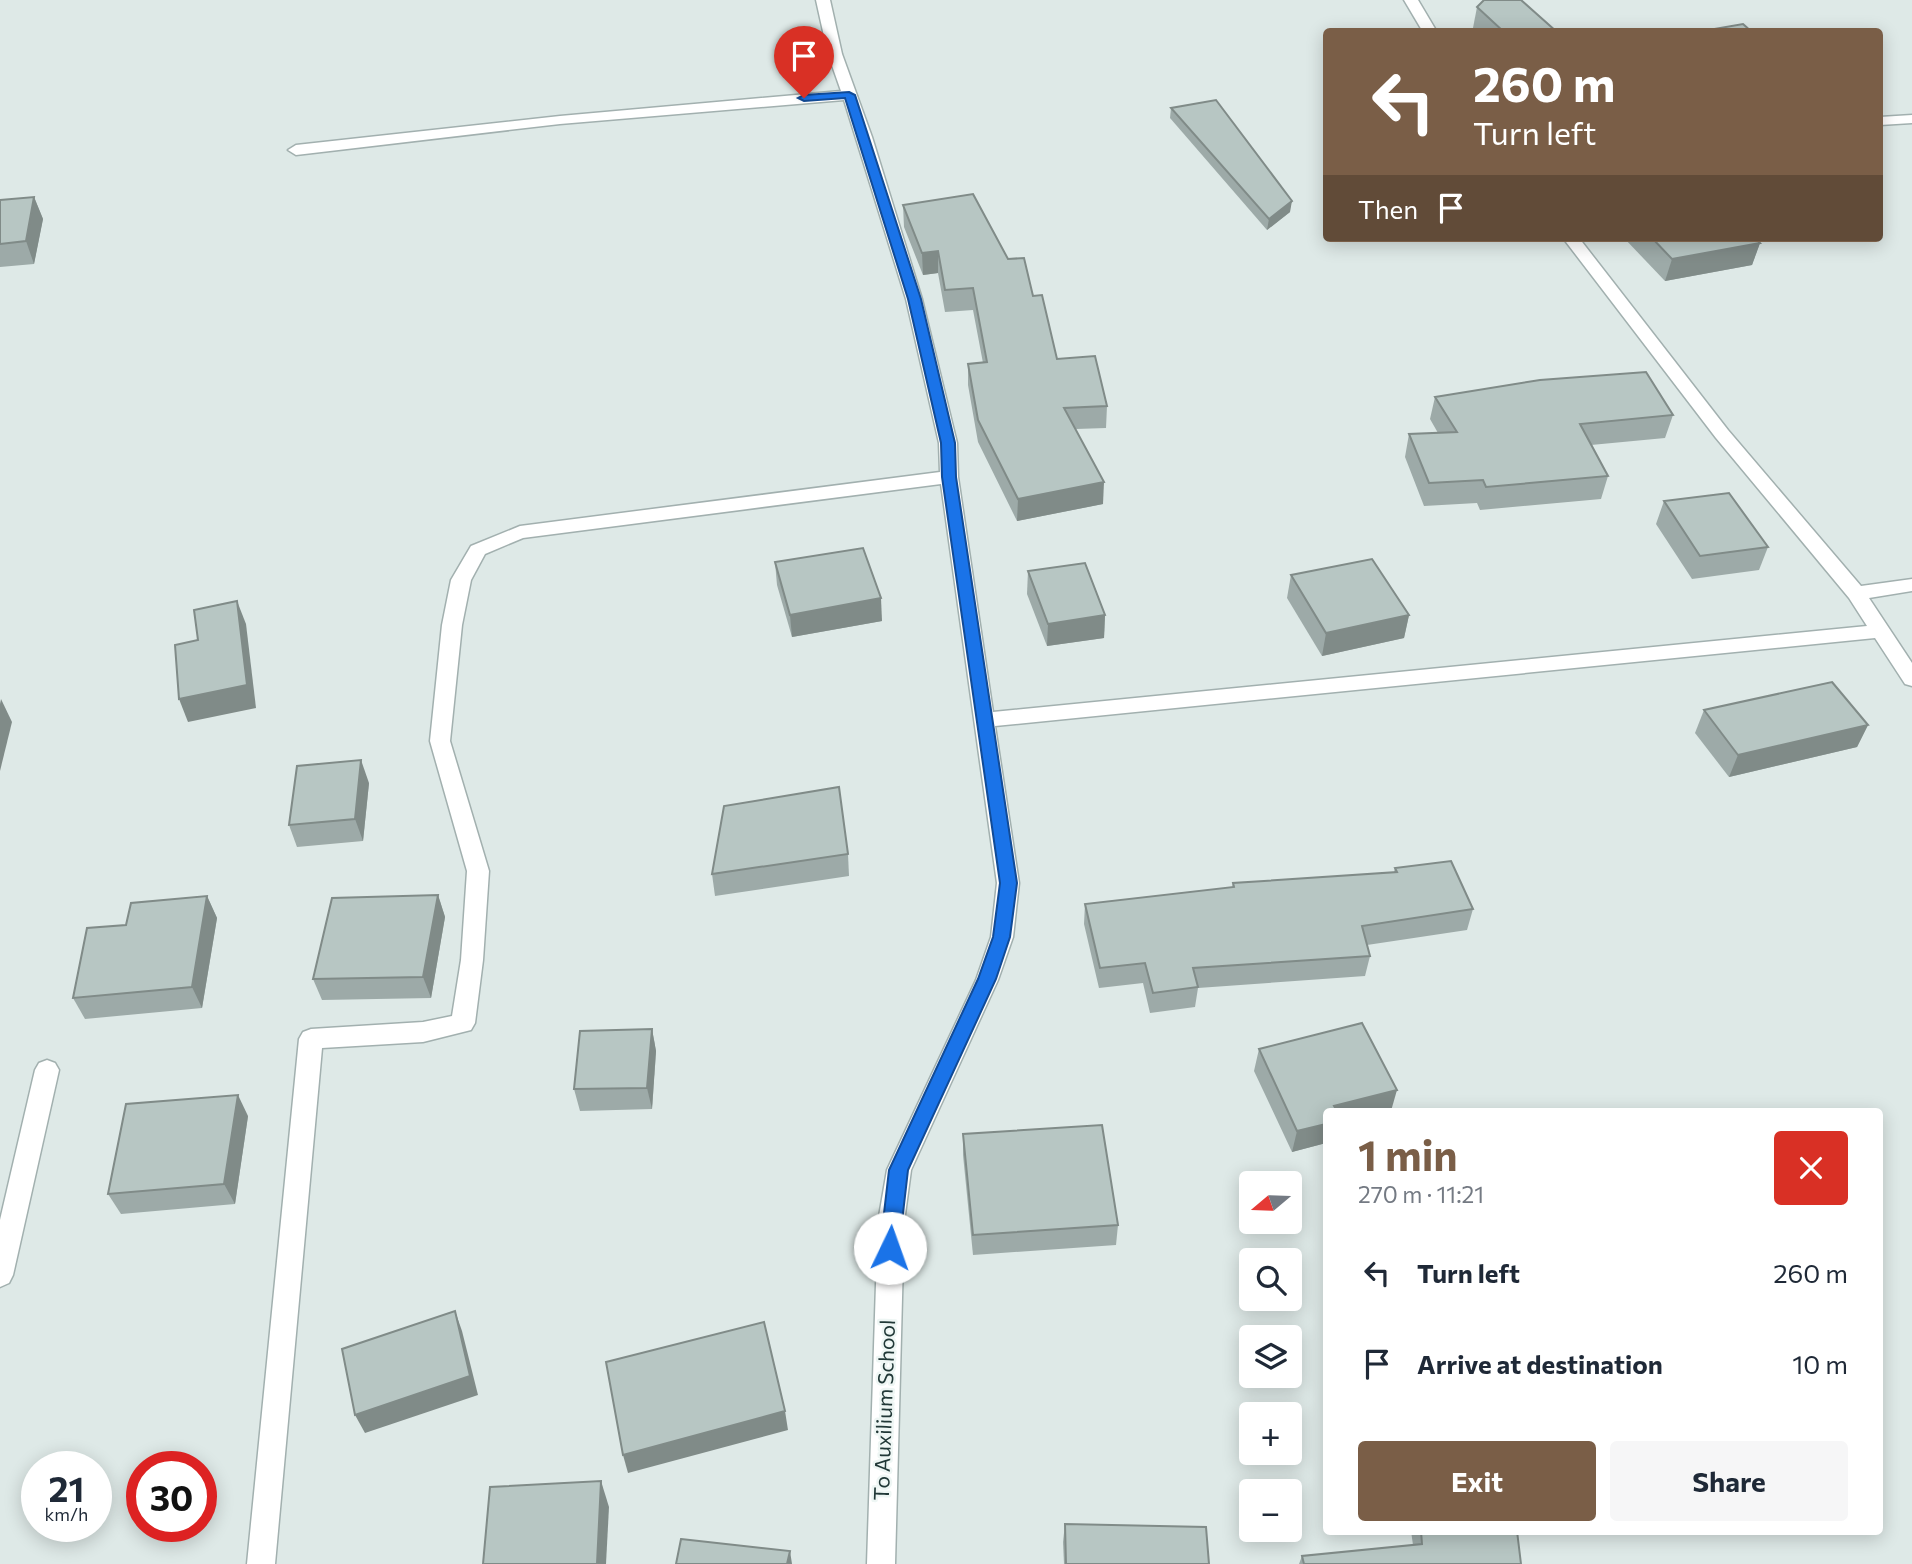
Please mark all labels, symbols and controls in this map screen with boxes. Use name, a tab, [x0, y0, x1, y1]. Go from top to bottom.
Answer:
pin	[774, 26, 834, 98]
icon: arrive	[785, 37, 823, 75]
text: 260 m	[1473, 52, 1615, 112]
icon: left	[1358, 56, 1449, 147]
text: Turn left	[1473, 112, 1597, 152]
icon: arrive	[1432, 189, 1470, 227]
text: Then	[1358, 193, 1418, 224]
text: 1 min	[1358, 1128, 1458, 1180]
button: close	[1774, 1131, 1848, 1205]
north arrow	[1239, 1171, 1302, 1234]
map controls	[1239, 1171, 1302, 1542]
text: 270 m · 11:21	[1358, 1180, 1484, 1208]
position arrow	[853, 1211, 927, 1285]
button: search	[1239, 1248, 1302, 1311]
icon: left	[1358, 1254, 1396, 1292]
text: Turn left	[1417, 1257, 1520, 1288]
text: 260 m	[1773, 1257, 1848, 1288]
street label: To Auxilium School	[868, 1319, 899, 1501]
button: layers	[1239, 1325, 1302, 1388]
icon: arrive	[1358, 1345, 1396, 1383]
text: Arrive at destination	[1417, 1348, 1663, 1379]
text: 10 m	[1792, 1348, 1848, 1379]
button: +	[1239, 1402, 1302, 1465]
button: Exit	[1358, 1441, 1596, 1521]
button: Share	[1610, 1441, 1848, 1521]
speed limit sign: 30	[126, 1451, 217, 1542]
text: 21	[49, 1466, 84, 1509]
button: −	[1239, 1479, 1302, 1542]
text: km/h	[45, 1503, 88, 1525]

